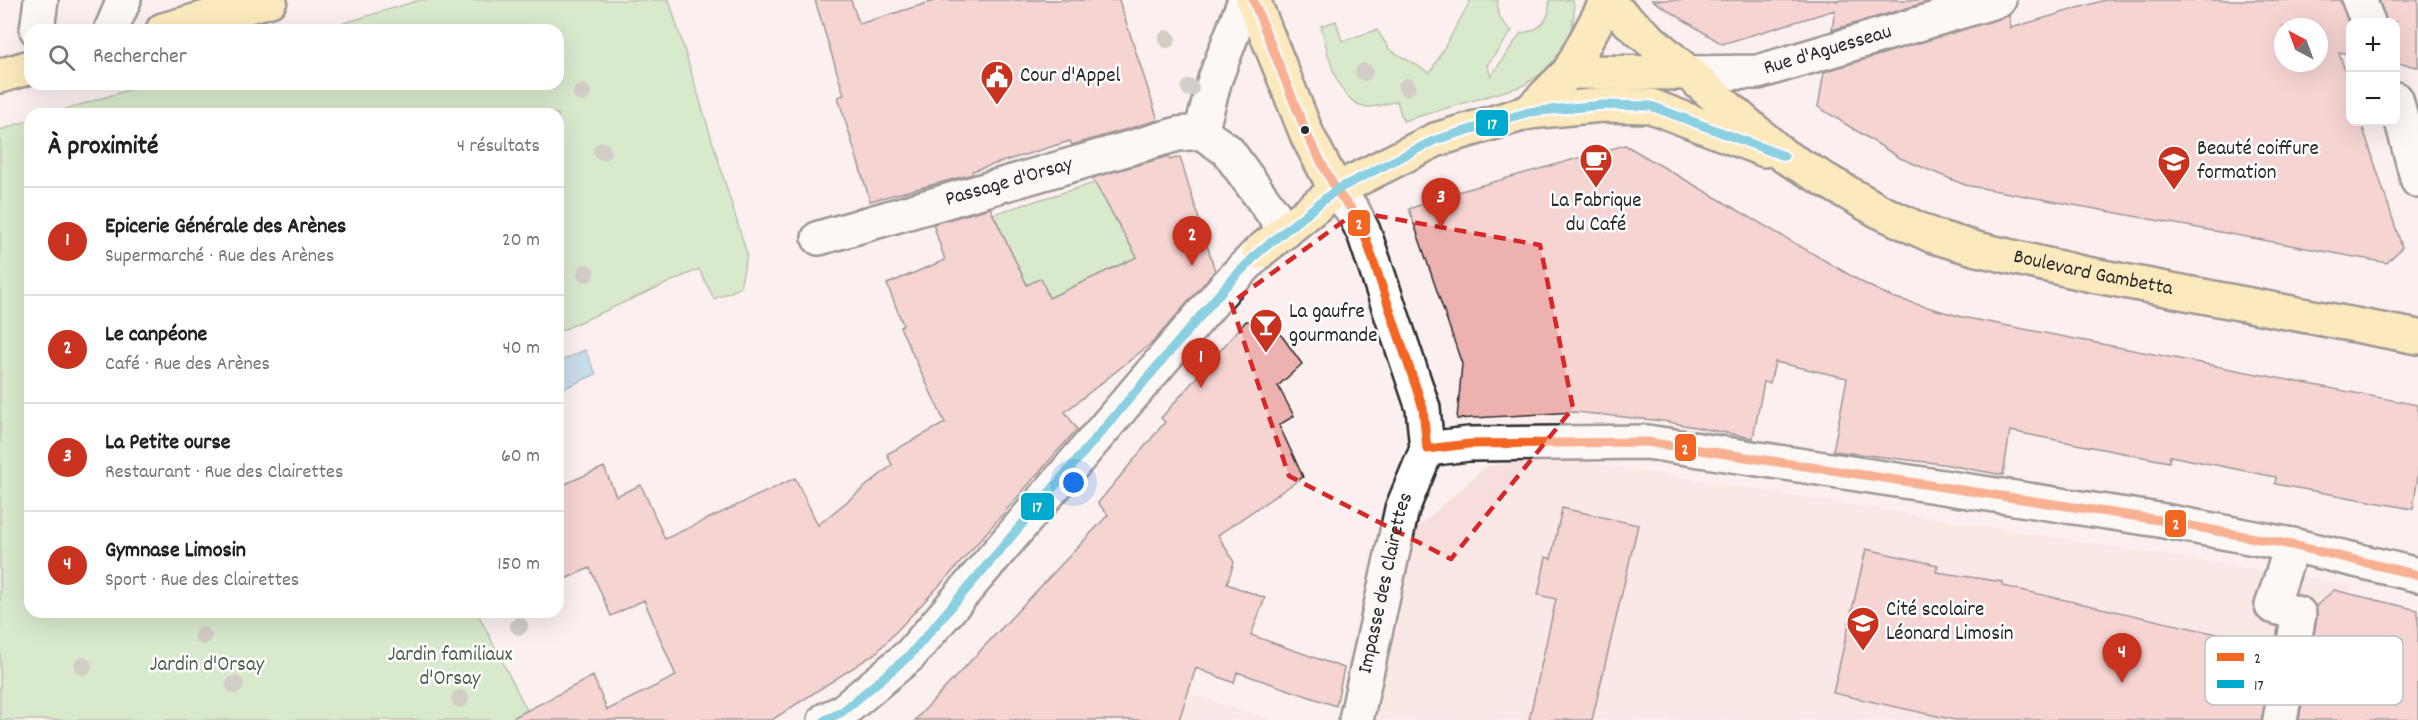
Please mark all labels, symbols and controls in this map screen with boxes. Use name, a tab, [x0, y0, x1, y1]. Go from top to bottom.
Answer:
street label: Rue d'Aguesseau	[1760, 18, 1896, 84]
north arrow	[2274, 18, 2328, 72]
map controls	[2346, 18, 2400, 126]
button: +	[2346, 18, 2400, 72]
search box	[24, 24, 564, 90]
icon: search	[45, 41, 78, 74]
text: Rechercher	[93, 42, 187, 73]
public building icon: Cour d'Appel	[979, 59, 1015, 106]
place label: Cour d'Appel	[1020, 62, 1120, 92]
button: −	[2346, 72, 2400, 126]
line badge: 17	[1475, 109, 1509, 137]
text: 17	[1487, 114, 1497, 137]
unlabelled marker	[1299, 124, 1311, 136]
text: À proximité	[48, 129, 158, 166]
text: 4 résultats	[457, 133, 540, 161]
place label: Beauté coiffure formation	[2197, 135, 2319, 189]
cafe icon: La Fabrique du Café	[1578, 142, 1614, 189]
school or university icon: Beauté coiffure formation	[2156, 144, 2192, 191]
street label: Passage d'Orsay	[942, 150, 1077, 216]
pin: 3	[1422, 178, 1460, 228]
place label: La Fabrique du Café	[1551, 187, 1641, 241]
line badge: 2	[1347, 209, 1371, 237]
text: Epicerie Générale des Arènes	[105, 212, 346, 243]
text: 2	[1356, 214, 1363, 237]
pin: 2	[1172, 216, 1212, 266]
text: 1	[65, 227, 70, 255]
text: 20 m	[502, 227, 540, 255]
text: Supermarché · Rue des Arènes	[105, 243, 334, 271]
street label: Boulevard Gambetta	[2010, 243, 2176, 305]
place label: La gaufre gourmande	[1289, 298, 1377, 352]
bar icon: La gaufre gourmande	[1248, 307, 1284, 354]
text: Le canpéone	[105, 320, 207, 351]
text: 2	[63, 335, 72, 363]
text: 40 m	[502, 335, 540, 363]
pin: 1	[1182, 338, 1220, 388]
text: Café · Rue des Arènes	[105, 351, 270, 379]
text: La Petite ourse	[105, 428, 230, 459]
line badge: 2	[1674, 433, 1697, 462]
text: 2	[1682, 439, 1689, 462]
text: 3	[63, 443, 72, 471]
text: 60 m	[501, 443, 540, 471]
text: Restaurant · Rue des Clairettes	[105, 459, 343, 487]
your location	[1059, 468, 1088, 497]
street label: Impasse des Clairettes	[1351, 488, 1422, 677]
line badge: 17	[1020, 492, 1055, 521]
text: 17	[1032, 497, 1042, 520]
line badge: 2	[2164, 509, 2187, 538]
text: 2	[2173, 514, 2180, 537]
text: Gymnase Limosin	[105, 536, 246, 567]
text: 4	[63, 551, 72, 579]
text: 150 m	[497, 551, 540, 579]
text: Sport · Rue des Clairettes	[105, 567, 299, 595]
place label: Cité scolaire Léonard Limosin	[1886, 596, 2014, 650]
school or university icon: Cité scolaire Léonard Limosin	[1845, 605, 1881, 652]
pin: 4	[2102, 634, 2142, 683]
legend	[2205, 636, 2403, 705]
park label: Jardin familiaux d'Orsay	[388, 641, 512, 695]
text: 2	[2254, 648, 2261, 671]
park label: Jardin d'Orsay	[150, 651, 265, 681]
text: 17	[2254, 675, 2264, 698]

